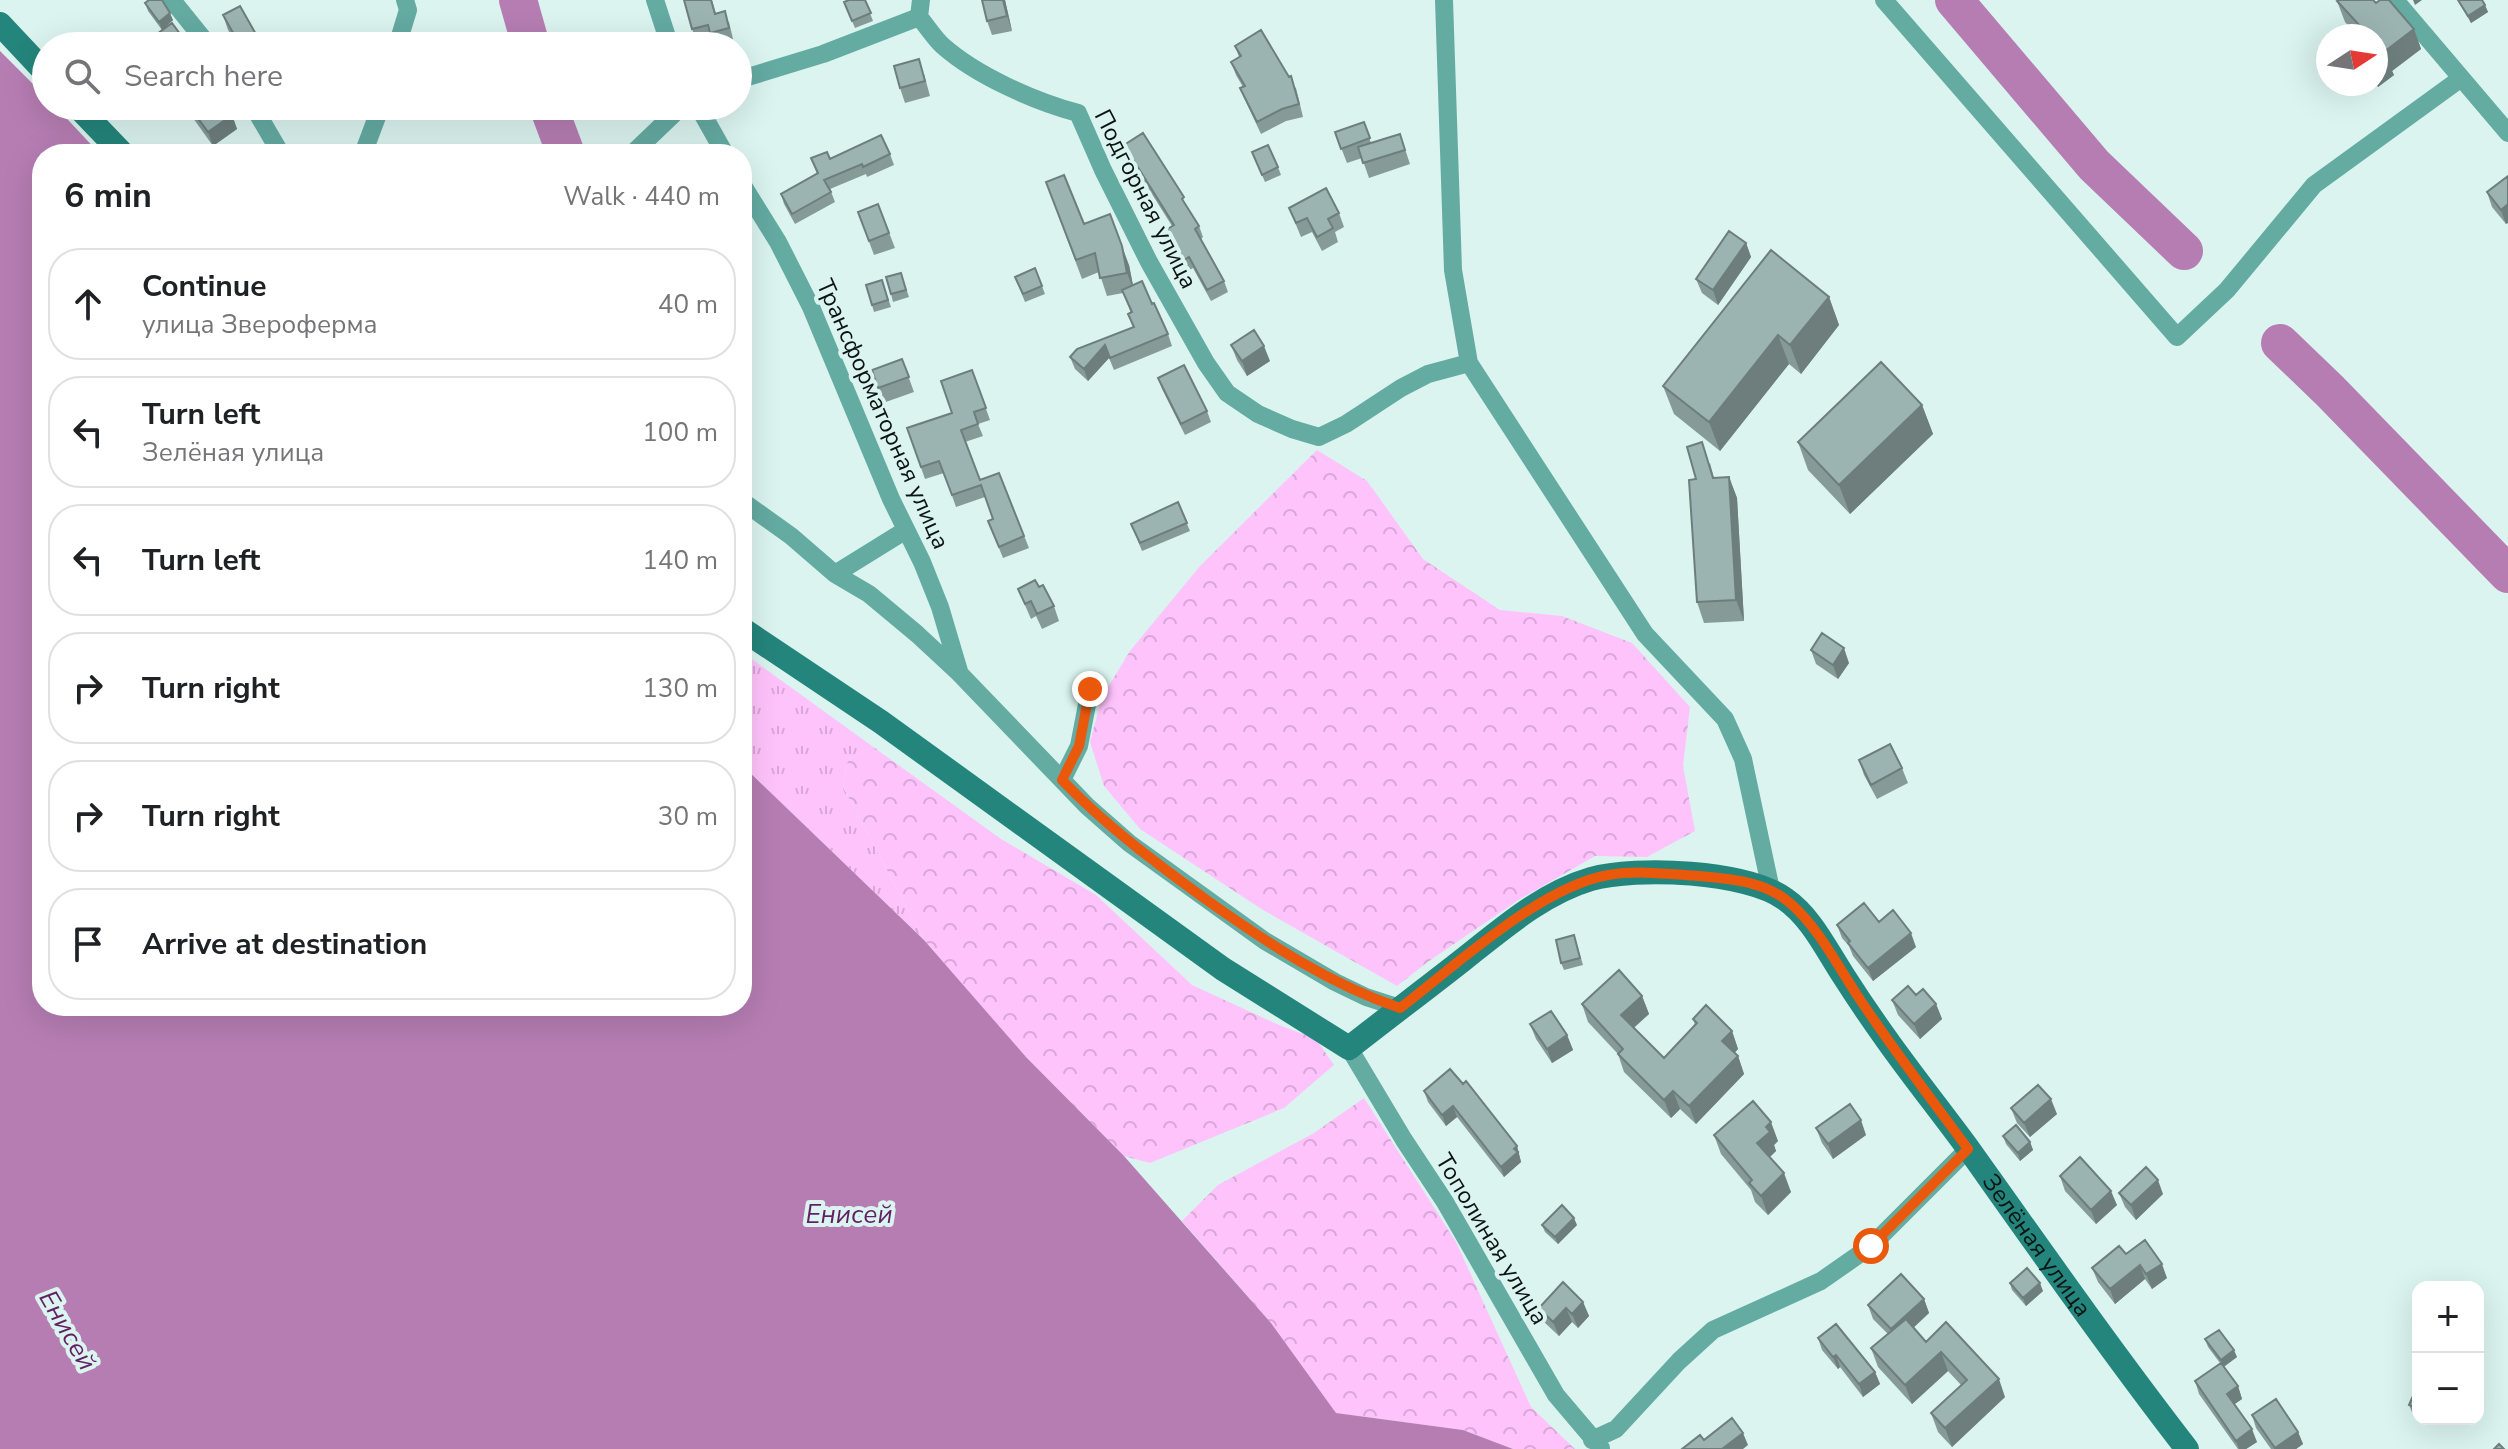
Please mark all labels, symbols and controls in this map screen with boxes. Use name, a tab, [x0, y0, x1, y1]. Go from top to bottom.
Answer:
north arrow	[2316, 24, 2388, 96]
search box	[32, 32, 752, 120]
icon: search	[60, 54, 104, 98]
text: Search here	[124, 56, 283, 97]
street label: Подгорная улица	[1087, 104, 1205, 294]
text: 6 min	[64, 173, 152, 219]
text: Walk · 440 m	[563, 179, 720, 214]
text: Continue	[142, 266, 267, 307]
street label: Трансформаторная улица	[809, 274, 957, 554]
icon: ahead	[66, 282, 110, 326]
text: 40 m	[658, 287, 718, 322]
text: улица Звероферма	[142, 307, 378, 342]
text: Turn left	[142, 394, 260, 435]
icon: left	[66, 410, 110, 454]
text: 100 m	[642, 415, 718, 450]
text: Зелёная улица	[142, 435, 324, 470]
icon: left	[66, 538, 110, 582]
text: Turn left	[142, 540, 260, 581]
text: 140 m	[642, 543, 718, 578]
icon: right	[66, 666, 110, 710]
text: Turn right	[142, 668, 280, 709]
text: 130 m	[642, 671, 718, 706]
route end	[1072, 671, 1108, 707]
icon: right	[66, 794, 110, 838]
text: Turn right	[142, 796, 280, 837]
text: 30 m	[658, 799, 718, 834]
icon: arrive	[66, 922, 110, 966]
text: Arrive at destination	[142, 924, 427, 965]
street label: Тополиная улица	[1428, 1147, 1556, 1331]
street label: Зелёная улица	[1975, 1167, 2099, 1323]
water label: Енисей	[805, 1197, 893, 1232]
route start	[1853, 1228, 1889, 1264]
map controls	[2412, 1281, 2484, 1425]
button: +	[2412, 1281, 2484, 1353]
water label: Енисей	[31, 1284, 105, 1377]
button: −	[2412, 1353, 2484, 1425]

